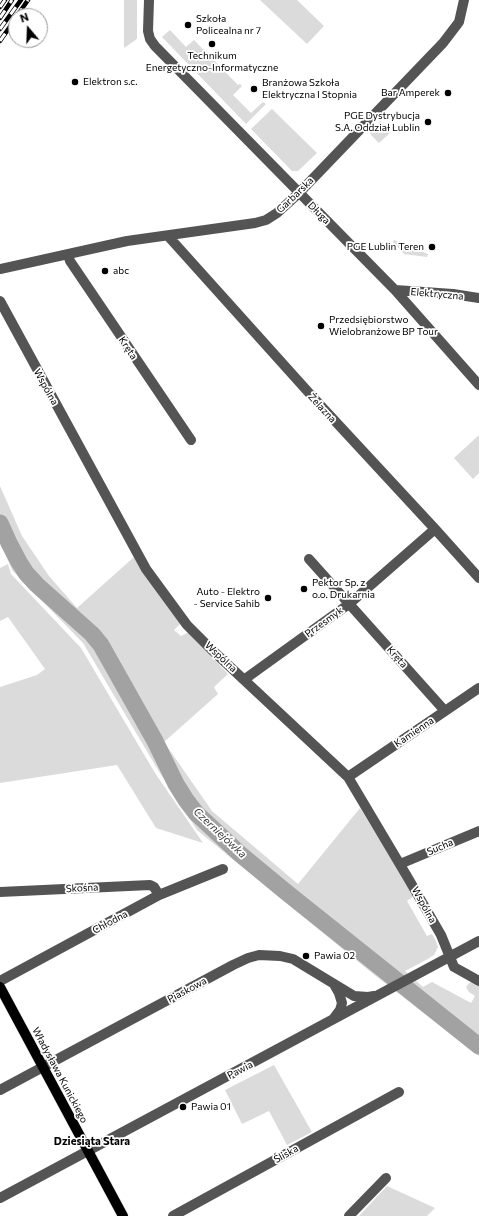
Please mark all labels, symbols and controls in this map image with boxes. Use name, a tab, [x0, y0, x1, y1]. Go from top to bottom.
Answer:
north arrow	[8, 8, 48, 48]
text: N	[18, 10, 30, 25]
place label: Szkoła Policealna nr 7	[196, 13, 261, 36]
marker: Szkoła Policealna nr 7	[183, 20, 193, 30]
marker: Technikum Energetyczno-Informatyczne	[207, 39, 217, 49]
place label: Technikum Energetyczno-Informatyczne	[146, 50, 278, 74]
place label: Elektron s.c.	[83, 76, 138, 88]
marker: Elektron s.c.	[70, 77, 80, 87]
place label: Branżowa Szkoła Elektryczna I Stopnia	[262, 77, 357, 100]
marker: Branżowa Szkoła Elektryczna I Stopnia	[249, 84, 259, 94]
place label: Bar Amperek	[381, 87, 440, 99]
marker: Bar Amperek	[443, 88, 453, 98]
place label: PGE Dystrybucja S.A. Oddział Lublin	[335, 110, 420, 134]
marker: PGE Dystrybucja S.A. Oddział Lublin	[423, 117, 433, 127]
street label: Garbarska	[274, 174, 316, 216]
street label: Długa	[305, 199, 333, 227]
place label: PGE Lublin Teren	[347, 241, 424, 253]
marker: PGE Lublin Teren	[427, 242, 437, 252]
place label: abc	[113, 265, 129, 277]
marker: abc	[100, 266, 110, 276]
street label: Elektryczna	[410, 286, 464, 302]
place label: Przedsiębiorstwo Wielobranżowe BP Tour	[329, 314, 438, 338]
marker: Przedsiębiorstwo Wielobranżowe BP Tour	[316, 321, 326, 331]
street label: Kręta	[116, 334, 140, 362]
street label: Wspólna	[31, 367, 61, 407]
street label: Żelazna	[305, 391, 339, 425]
place label: Pektor Sp. z o.o. Drukarnia	[312, 577, 375, 600]
marker: Pektor Sp. z o.o. Drukarnia	[299, 584, 309, 594]
place label: Auto - Elektro - Service Sahib	[194, 586, 260, 610]
marker: Auto - Elektro - Service Sahib	[263, 593, 273, 603]
street label: Przesmyk	[303, 604, 345, 640]
street label: Wspólna	[202, 639, 240, 675]
street label: Kręta	[384, 644, 410, 670]
street label: Kamienna	[392, 714, 436, 750]
water label: Czerniejówka	[191, 805, 249, 861]
street label: Sucha	[425, 836, 455, 858]
street label: Skośna	[65, 881, 99, 895]
street label: Wspólna	[409, 885, 439, 925]
street label: Chłodna	[90, 908, 130, 936]
place label: Pawia 02	[314, 950, 355, 962]
marker: Pawia 02	[301, 951, 311, 961]
street label: Piaskowa	[165, 975, 209, 1005]
street label: Władysława Kunickiego	[30, 1025, 90, 1125]
street label: Pawia	[225, 1058, 255, 1082]
place label: Pawia 01	[191, 1101, 231, 1113]
marker: Pawia 01	[178, 1102, 188, 1112]
district label: Dziesiąta Stara	[54, 1134, 130, 1148]
street label: Śliska	[272, 1142, 300, 1166]

